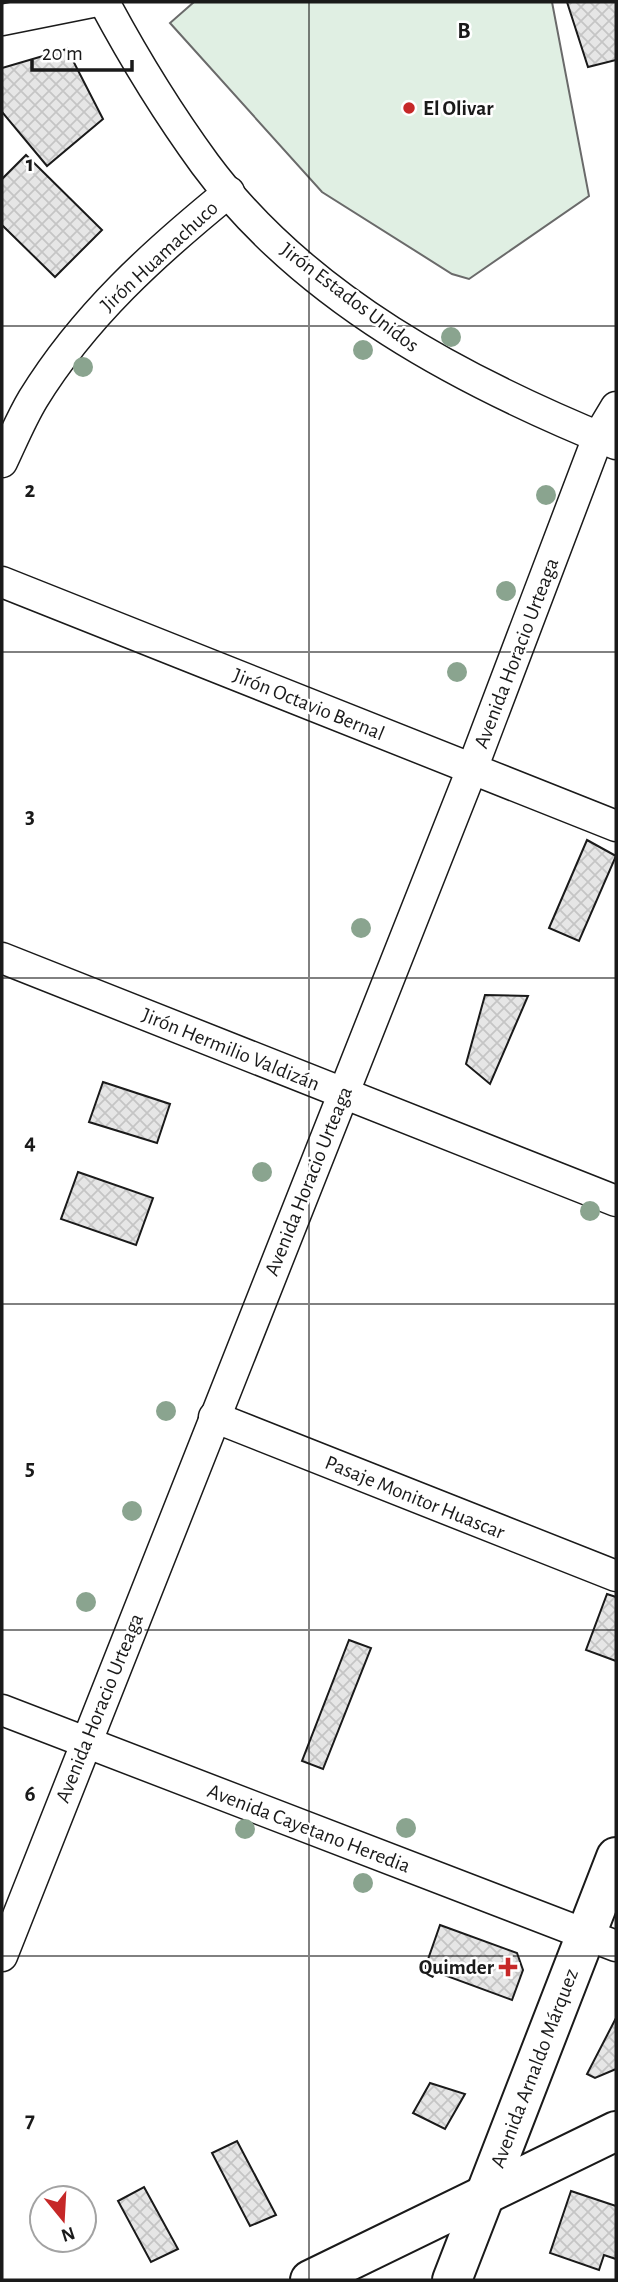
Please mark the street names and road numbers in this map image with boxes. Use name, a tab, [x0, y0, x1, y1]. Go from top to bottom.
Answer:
street label: Jirón Huamachuco	[97, 197, 222, 316]
street label: Jirón Estados Unidos	[277, 239, 423, 356]
street label: Avenida Horacio Urteaga	[470, 555, 563, 751]
street label: Jirón Octavio Bernal	[230, 665, 388, 744]
street label: Jirón Hermilio Valdizán	[139, 1004, 323, 1095]
street label: Avenida Horacio Urteaga	[261, 1083, 356, 1279]
street label: Pasaje Monitor Huascar	[322, 1452, 508, 1543]
street label: Avenida Horacio Urteaga	[52, 1610, 147, 1806]
street label: Avenida Cayetano Heredia	[205, 1780, 413, 1877]
street label: Avenida Arnaldo Márquez	[487, 1966, 582, 2171]

